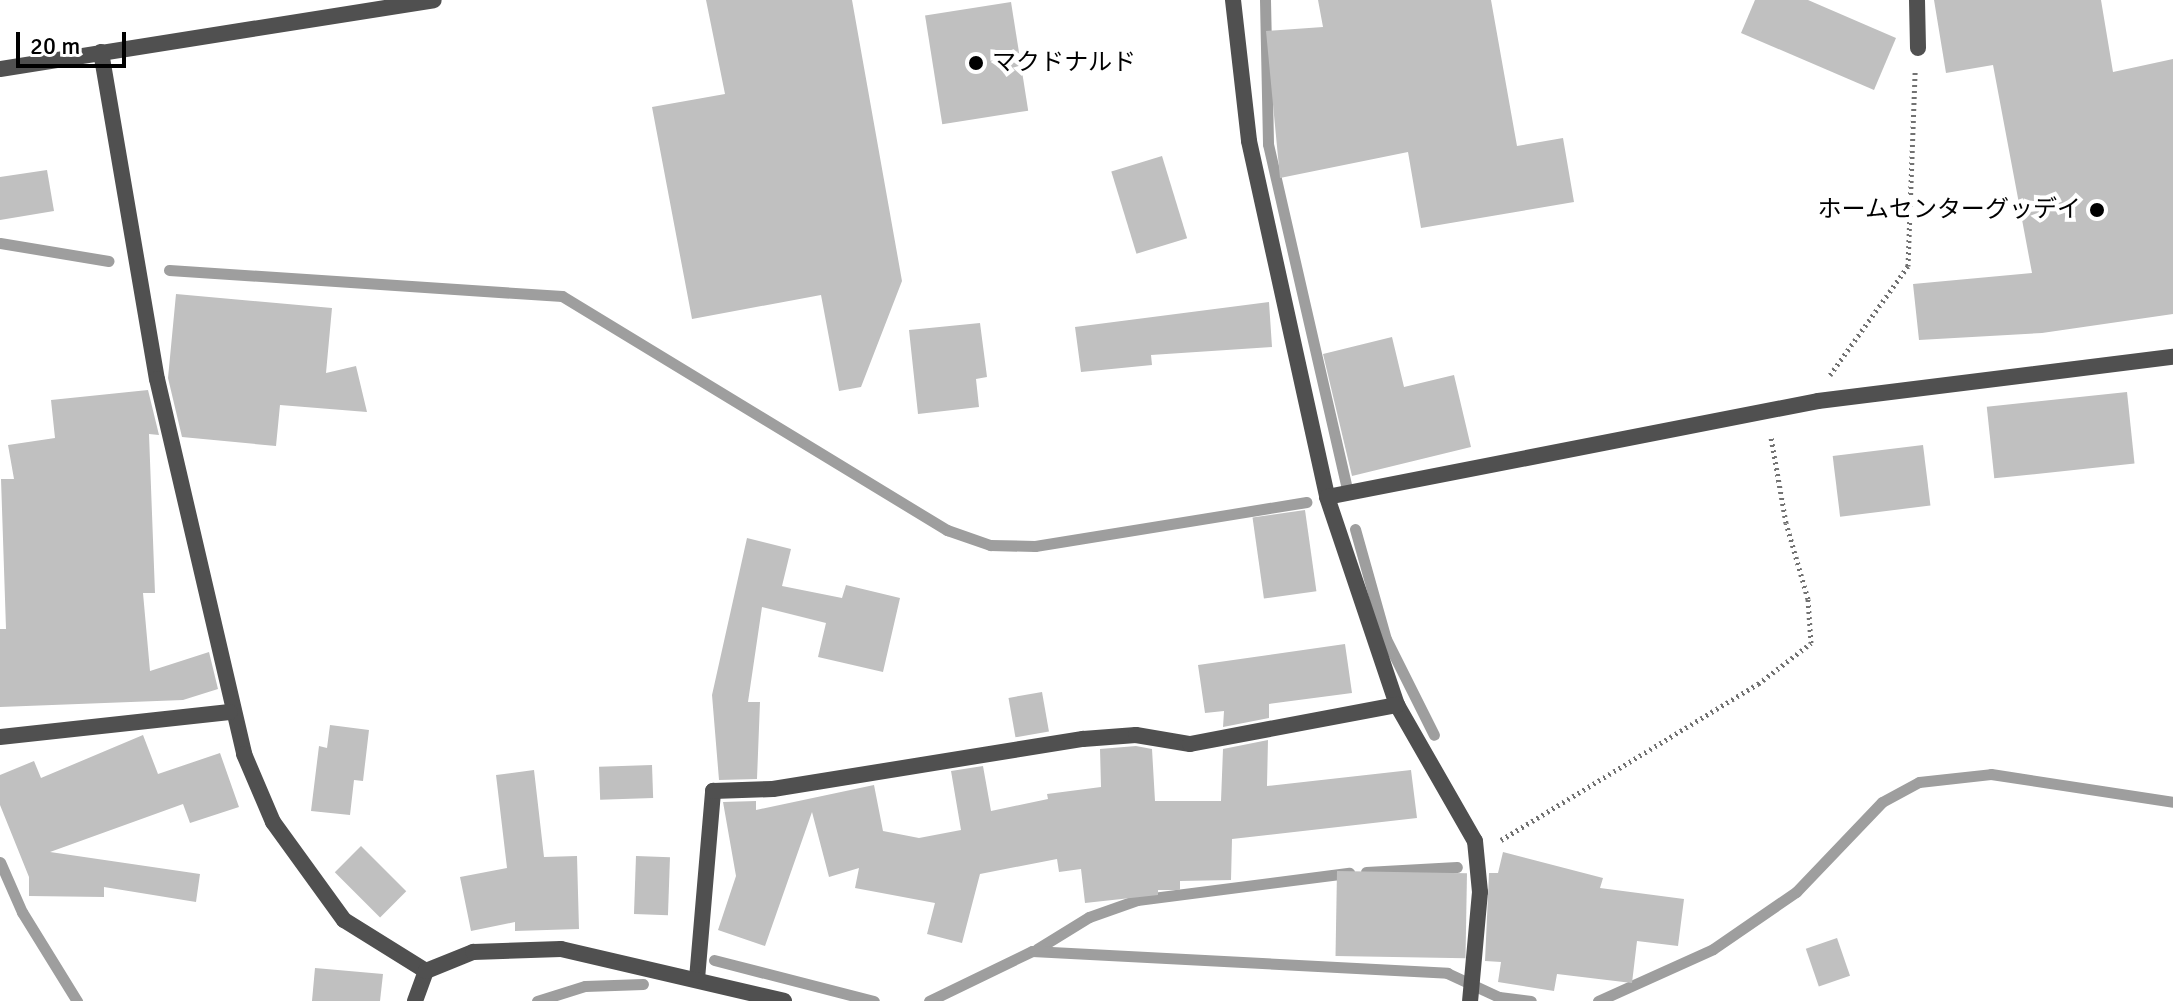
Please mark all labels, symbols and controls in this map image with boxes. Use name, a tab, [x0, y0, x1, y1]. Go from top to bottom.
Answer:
scale bar	[20, 16, 130, 66]
text: 20 m	[30, 31, 80, 61]
place label: マクドナルド	[992, 49, 1136, 77]
marker: マクドナルド	[967, 54, 985, 72]
place label: ホームセンターグッデイ	[1817, 196, 2081, 224]
marker: ホームセンターグッデイ	[2088, 201, 2106, 219]

